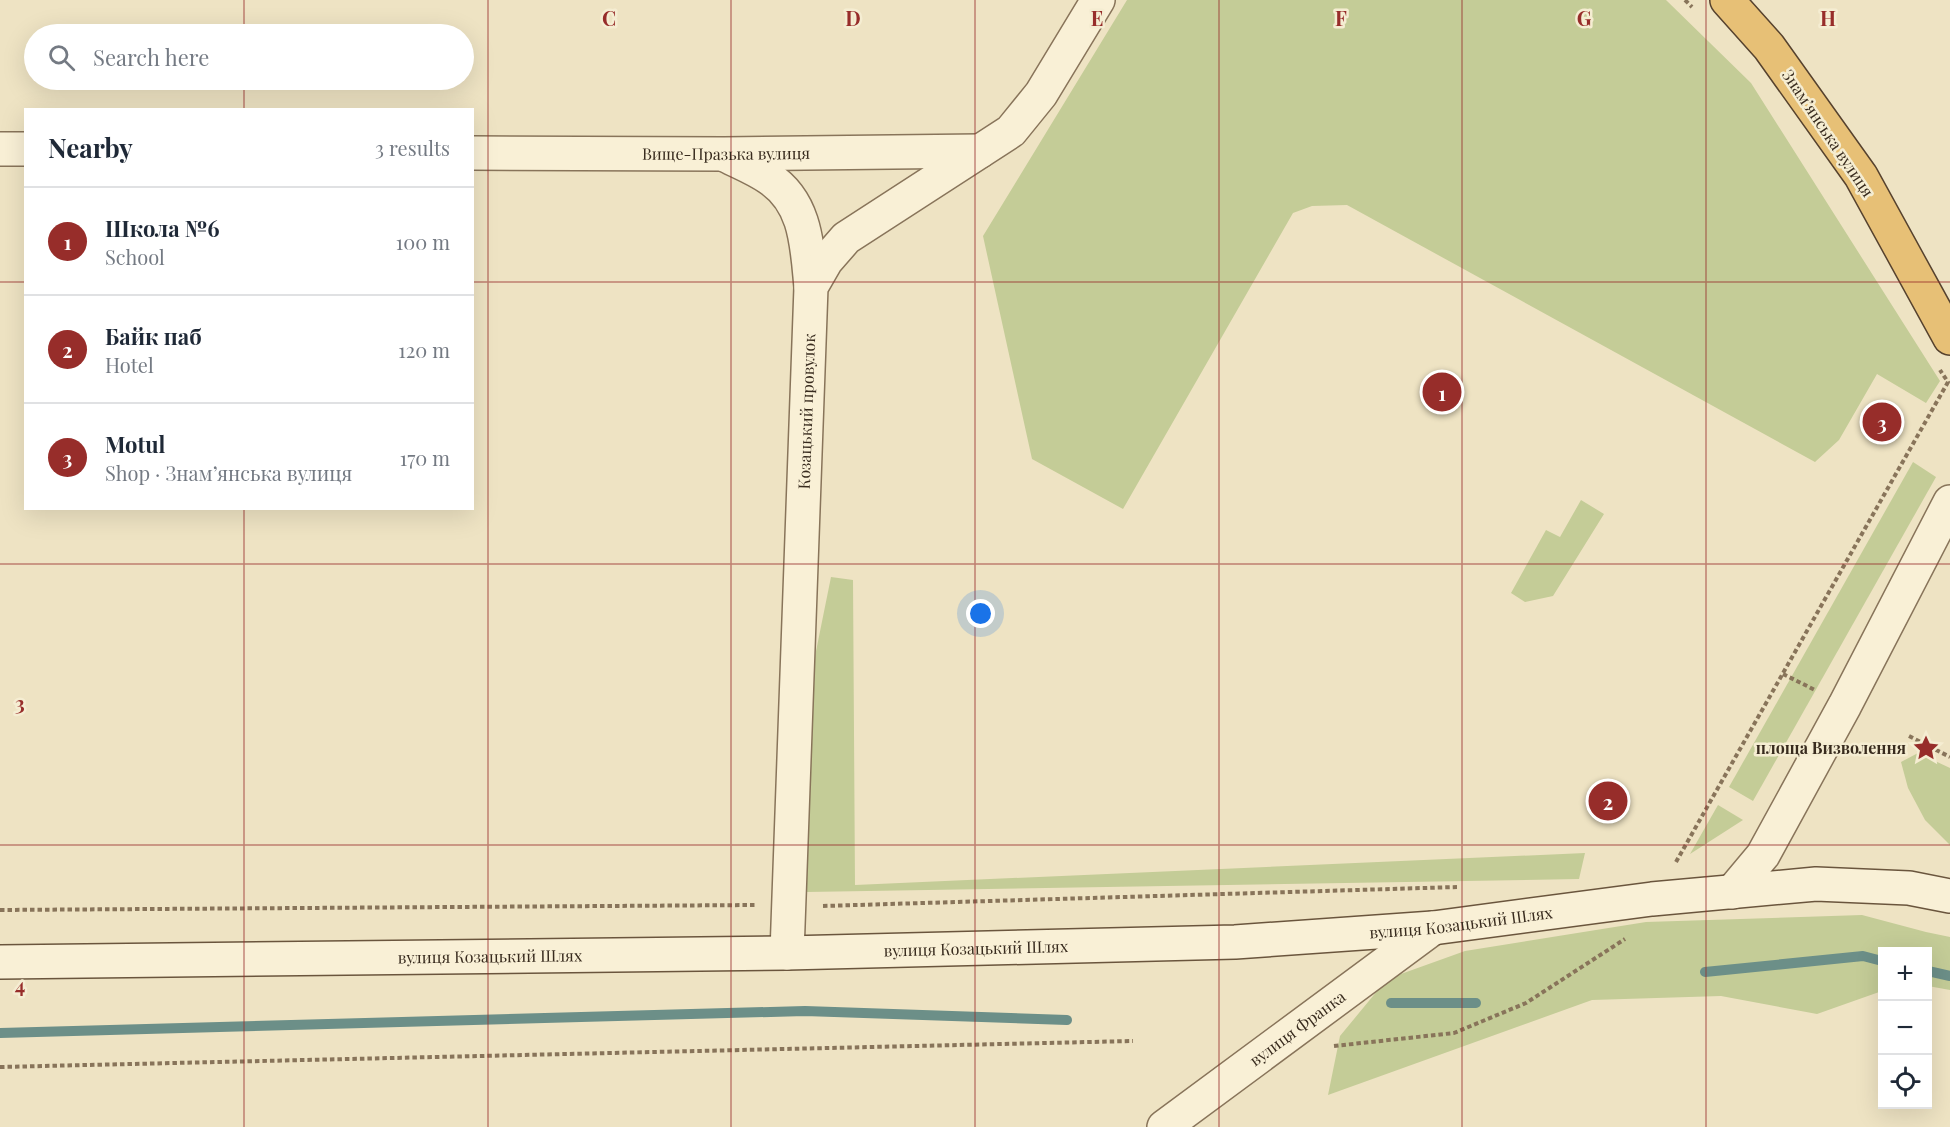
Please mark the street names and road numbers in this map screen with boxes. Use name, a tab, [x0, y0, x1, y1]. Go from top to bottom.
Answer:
street label: Знамʼянська вулиця	[1778, 65, 1879, 201]
street label: Вище-Празька вулиця	[642, 142, 811, 164]
street label: Козацький провулок	[793, 333, 819, 490]
street label: вулиця Козацький Шлях	[1368, 901, 1554, 942]
street label: вулиця Козацький Шлях	[883, 935, 1069, 961]
street label: вулиця Козацький Шлях	[398, 944, 583, 967]
street label: вулиця Франка	[1245, 985, 1349, 1070]

